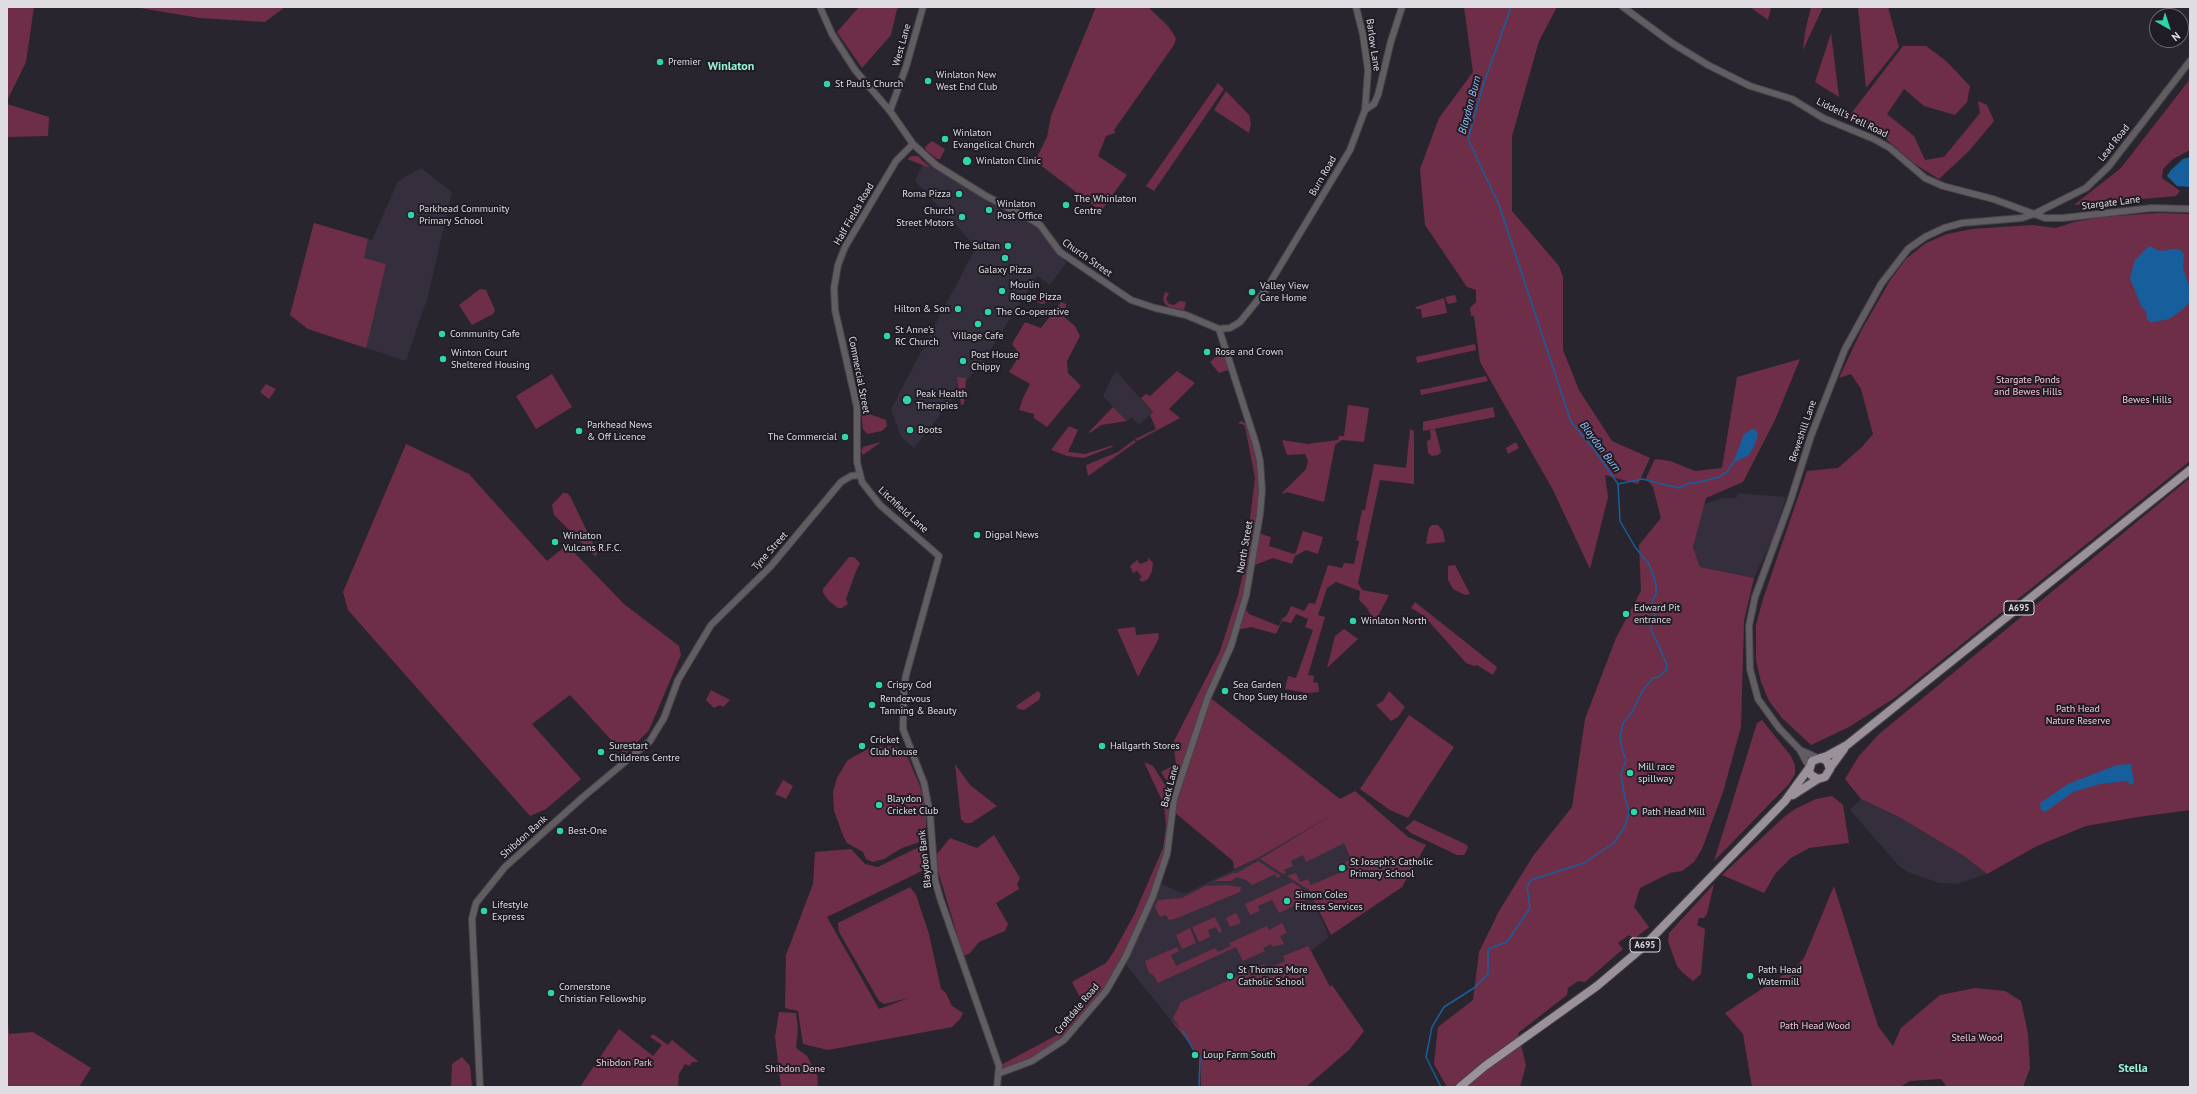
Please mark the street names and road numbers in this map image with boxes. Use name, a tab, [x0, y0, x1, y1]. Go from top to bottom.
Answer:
street label: Barlow Lane	[1363, 18, 1383, 72]
street label: West Lane	[890, 22, 914, 68]
street label: Liddell's Fell Road	[1814, 96, 1890, 140]
street label: Lead Road	[2096, 122, 2132, 164]
street label: Burn Road	[1307, 154, 1339, 198]
street label: Half Fields Road	[831, 181, 877, 247]
street label: Stargate Lane	[2081, 193, 2141, 213]
street label: Church Street	[1060, 236, 1114, 280]
street label: Commercial Street	[846, 335, 872, 415]
street label: Beweshill Lane	[1787, 399, 1819, 463]
street label: Litchfield Lane	[876, 484, 930, 536]
street label: North Street	[1235, 520, 1255, 574]
street label: Tyne Street	[750, 529, 790, 573]
road number: A695	[2004, 601, 2034, 615]
street label: Back Lane	[1159, 764, 1181, 808]
street label: Shibdon Bank	[498, 813, 550, 861]
street label: Blaydon Bank	[916, 829, 934, 889]
road number: A695	[1630, 938, 1660, 952]
street label: Croftdale Road	[1052, 981, 1102, 1037]

